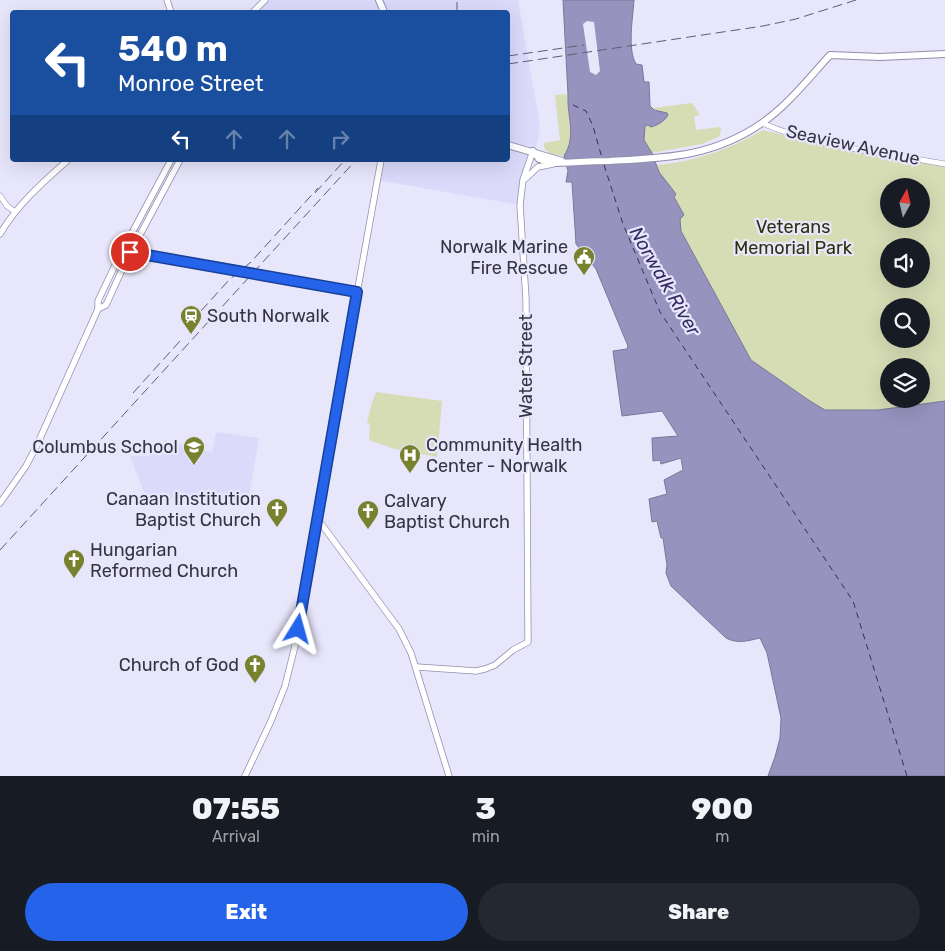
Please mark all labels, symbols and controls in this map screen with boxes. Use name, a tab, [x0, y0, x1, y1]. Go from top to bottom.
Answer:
text: 540 m	[118, 28, 228, 70]
icon: left	[35, 30, 100, 95]
text: Monroe Street	[118, 70, 264, 97]
street label: Seaview Avenue	[784, 120, 922, 170]
icon: left	[167, 125, 195, 153]
icon: ahead	[220, 125, 248, 153]
icon: ahead	[273, 125, 301, 153]
icon: right	[326, 125, 354, 153]
north arrow	[880, 178, 930, 228]
map controls	[880, 178, 930, 408]
park label: Veterans Memorial Park	[734, 216, 853, 259]
water label: Norwalk River	[625, 223, 706, 340]
pin	[109, 231, 151, 273]
place label: Norwalk Marine Fire Rescue	[440, 236, 568, 279]
icon: arrive	[116, 238, 144, 266]
button: sound	[880, 238, 930, 288]
public building icon: Norwalk Marine Fire Rescue	[572, 245, 596, 276]
button: search	[880, 298, 930, 348]
station icon: South Norwalk	[179, 304, 203, 335]
place label: South Norwalk	[207, 305, 330, 327]
street label: Water Street	[515, 314, 537, 418]
button: layers	[880, 358, 930, 408]
place label: Community Health Center - Norwalk	[426, 434, 583, 477]
school or university icon: Columbus School	[182, 435, 206, 466]
place label: Columbus School	[32, 436, 178, 458]
hospital icon: Community Health Center - Norwalk	[398, 443, 422, 474]
place label: Canaan Institution Baptist Church	[106, 488, 261, 531]
place label: Calvary Baptist Church	[384, 490, 510, 533]
church icon: Canaan Institution Baptist Church	[265, 497, 289, 528]
church icon: Calvary Baptist Church	[356, 499, 380, 530]
place label: Hungarian Reformed Church	[90, 539, 238, 582]
church icon: Hungarian Reformed Church	[62, 548, 86, 579]
position arrow	[271, 602, 323, 654]
church icon: Church of God	[243, 653, 267, 684]
place label: Church of God	[119, 654, 239, 676]
text: 07:55	[192, 791, 280, 827]
text: 3	[475, 791, 496, 827]
text: 900	[691, 791, 753, 827]
text: Arrival	[212, 827, 260, 846]
text: min	[472, 827, 500, 846]
text: m	[715, 827, 729, 846]
button: Exit	[25, 883, 468, 941]
button: Share	[478, 883, 920, 941]

